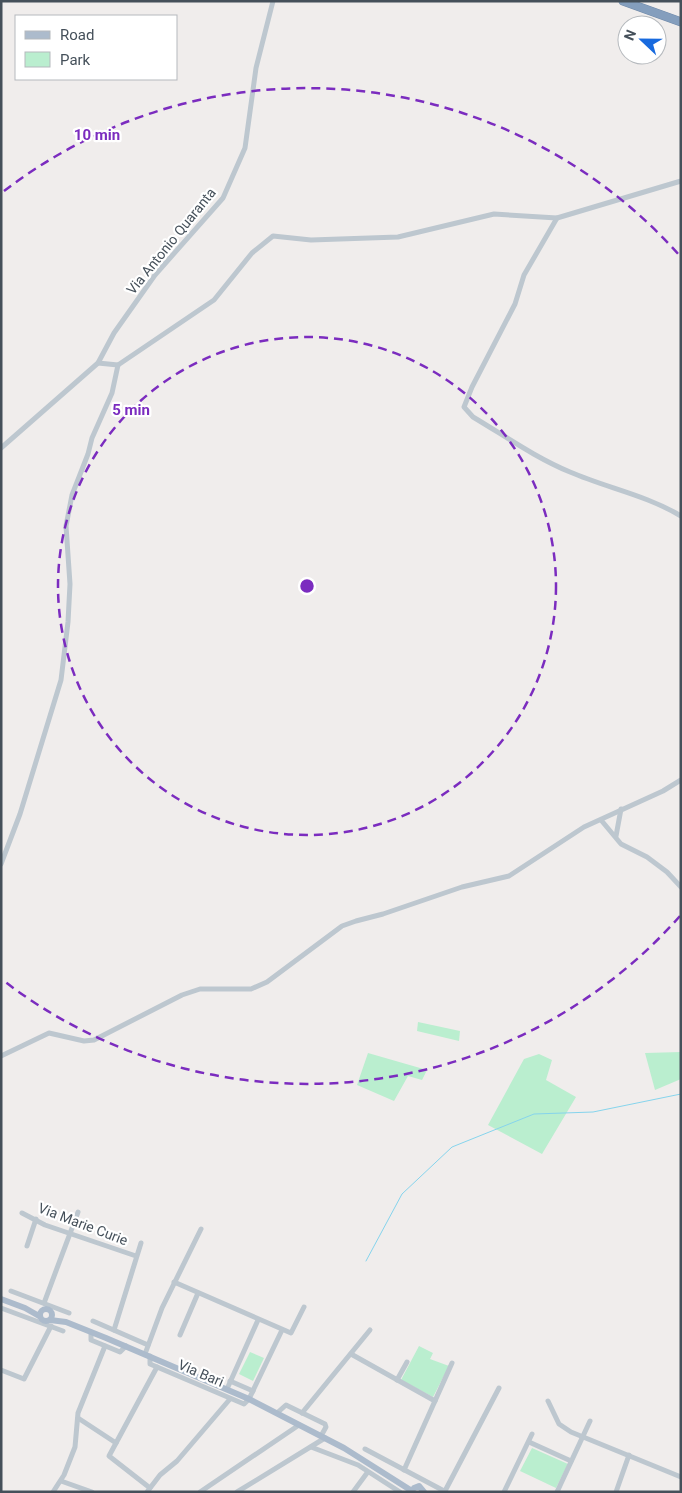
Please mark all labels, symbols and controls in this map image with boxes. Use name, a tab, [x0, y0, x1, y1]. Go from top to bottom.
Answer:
legend	[15, 15, 178, 80]
north arrow	[617, 15, 667, 65]
text: Road	[60, 26, 94, 44]
text: N	[621, 28, 639, 43]
text: Park	[60, 51, 91, 69]
text: 10 min	[74, 126, 120, 144]
street label: Via Antonio Quaranta	[123, 185, 219, 297]
text: 5 min	[112, 401, 150, 419]
centre of rings	[298, 577, 316, 595]
street label: Via Marie Curie	[36, 1200, 130, 1248]
street label: Via Bari	[176, 1356, 226, 1390]

